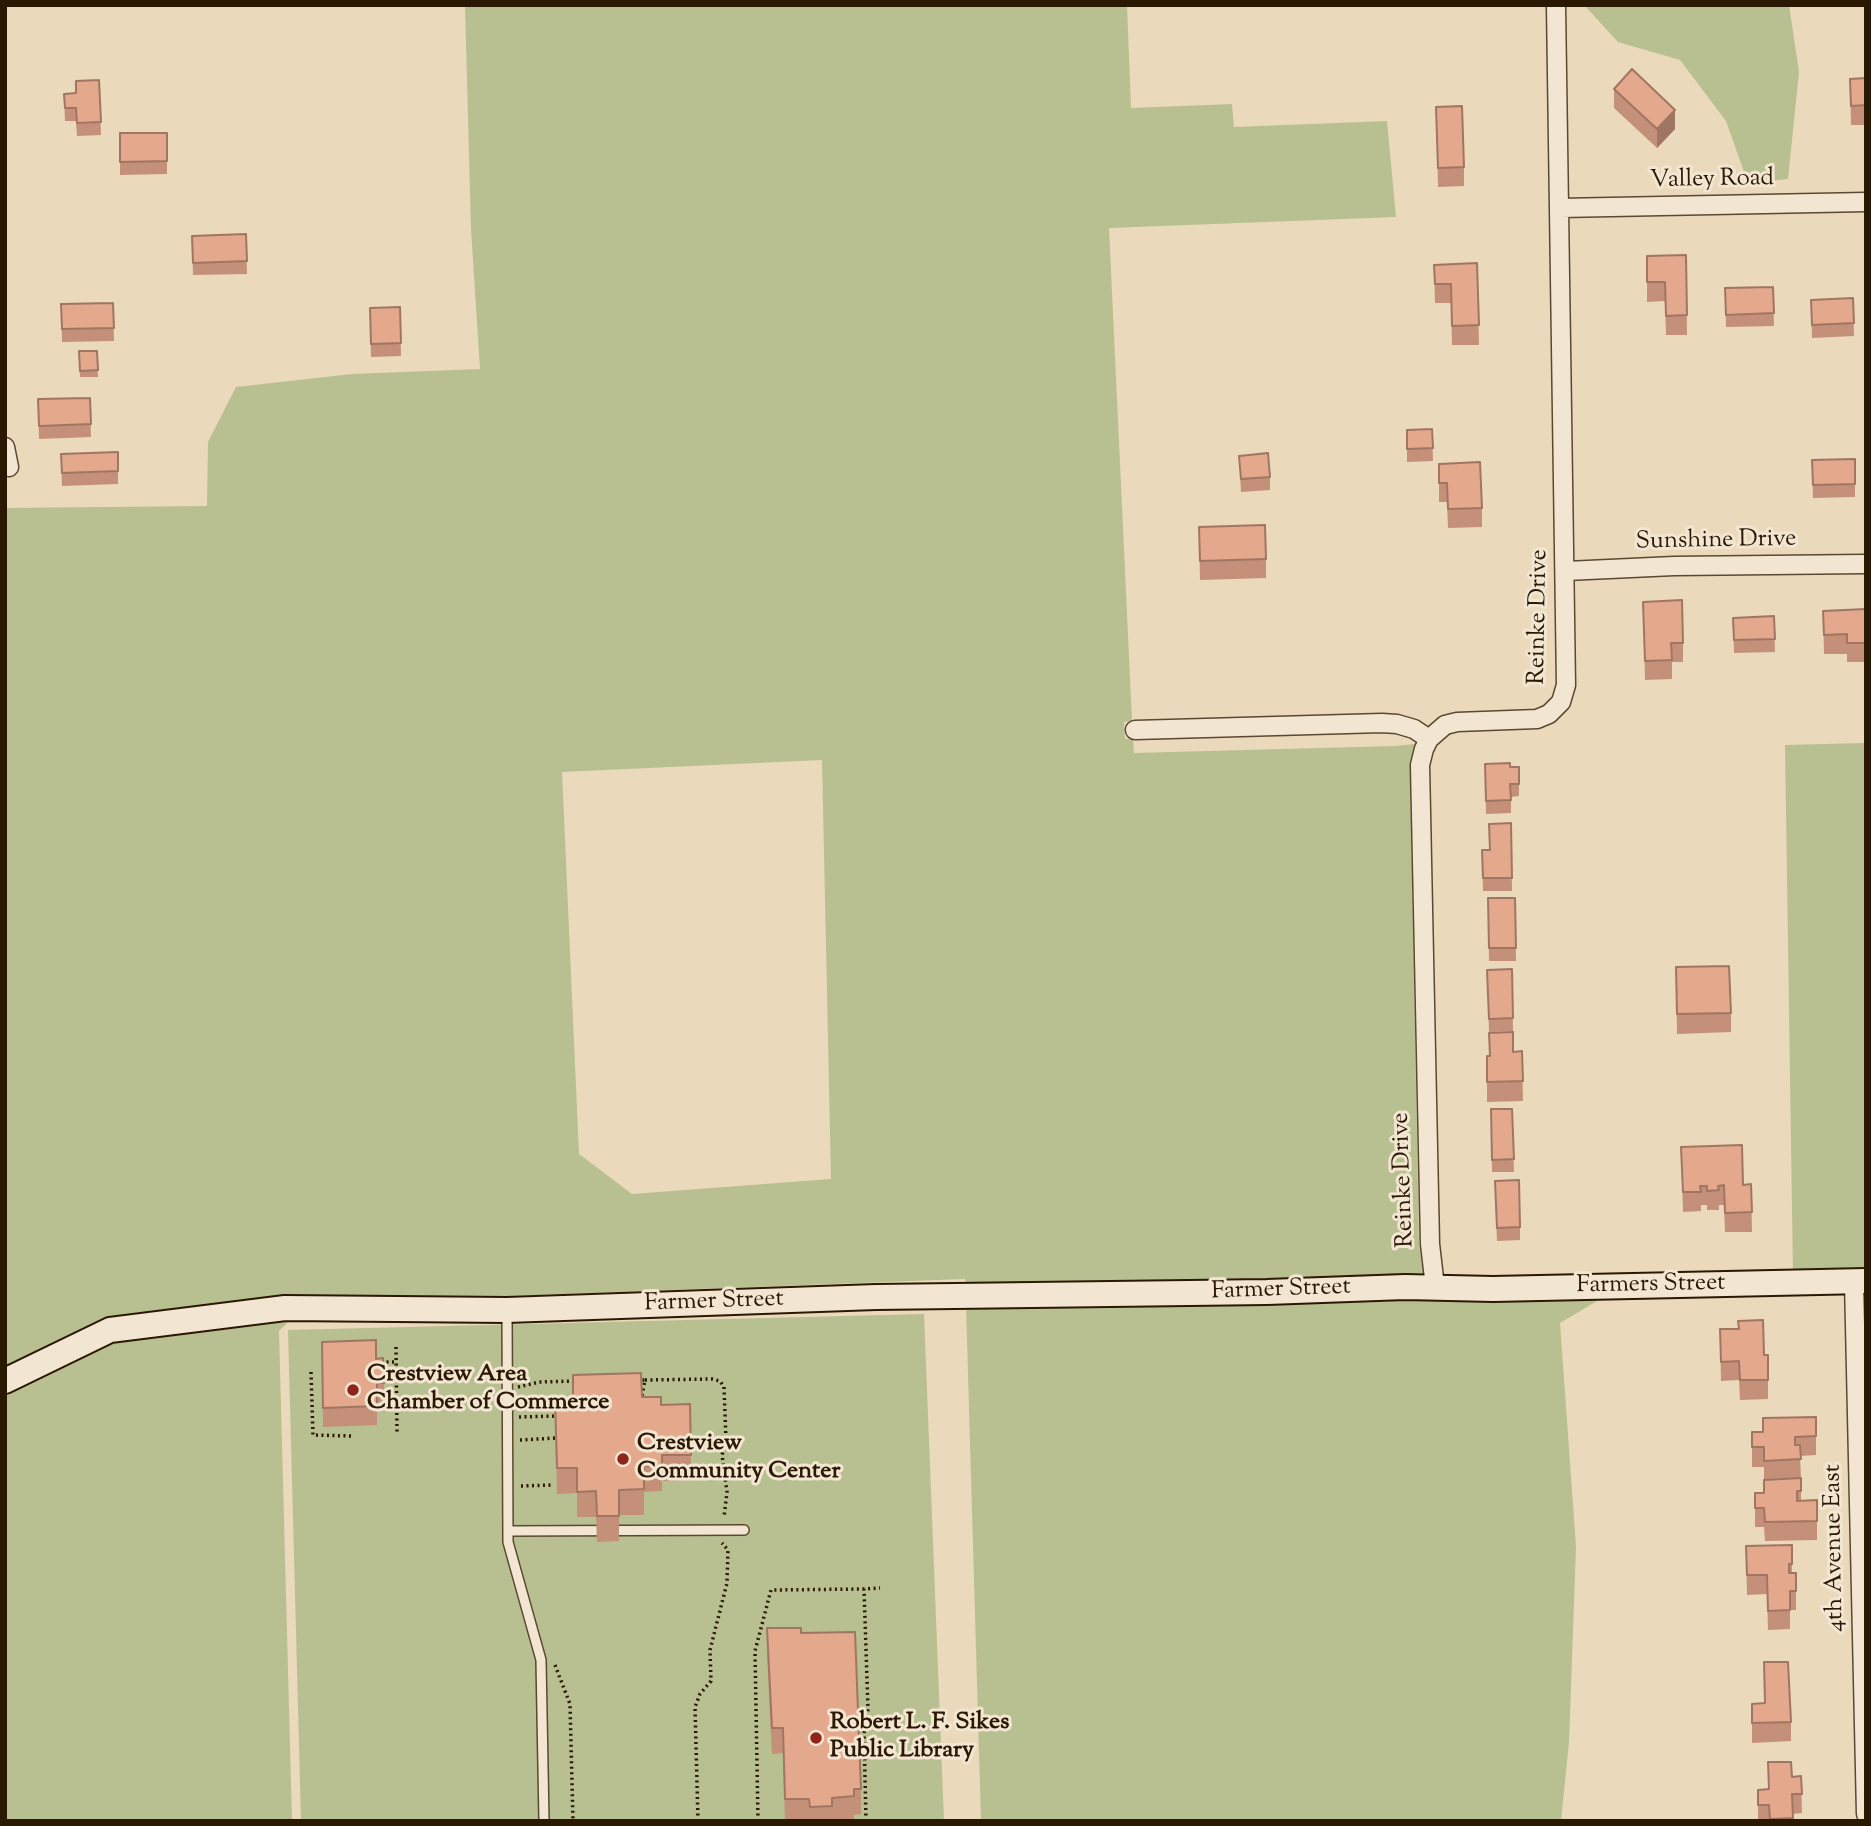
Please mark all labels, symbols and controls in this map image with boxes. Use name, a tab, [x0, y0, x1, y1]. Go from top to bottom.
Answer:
street label: Valley Road	[1650, 166, 1774, 196]
street label: Sunshine Drive	[1635, 526, 1797, 558]
street label: Reinke Drive	[1524, 549, 1556, 685]
street label: Reinke Drive	[1388, 1112, 1422, 1248]
street label: Farmers Street	[1576, 1270, 1726, 1302]
street label: Farmer Street	[1211, 1274, 1351, 1308]
street label: Farmer Street	[644, 1286, 784, 1320]
place label: Crestview Area Chamber of Commerce	[367, 1362, 610, 1418]
marker: Crestview Area Chamber of Commerce	[345, 1382, 361, 1398]
place label: Crestview Community Center	[637, 1431, 840, 1487]
marker: Crestview Community Center	[615, 1451, 631, 1467]
street label: 4th Avenue East	[1820, 1464, 1852, 1632]
place label: Robert L. F. Sikes Public Library	[830, 1710, 1009, 1766]
marker: Robert L. F. Sikes Public Library	[808, 1730, 824, 1746]

